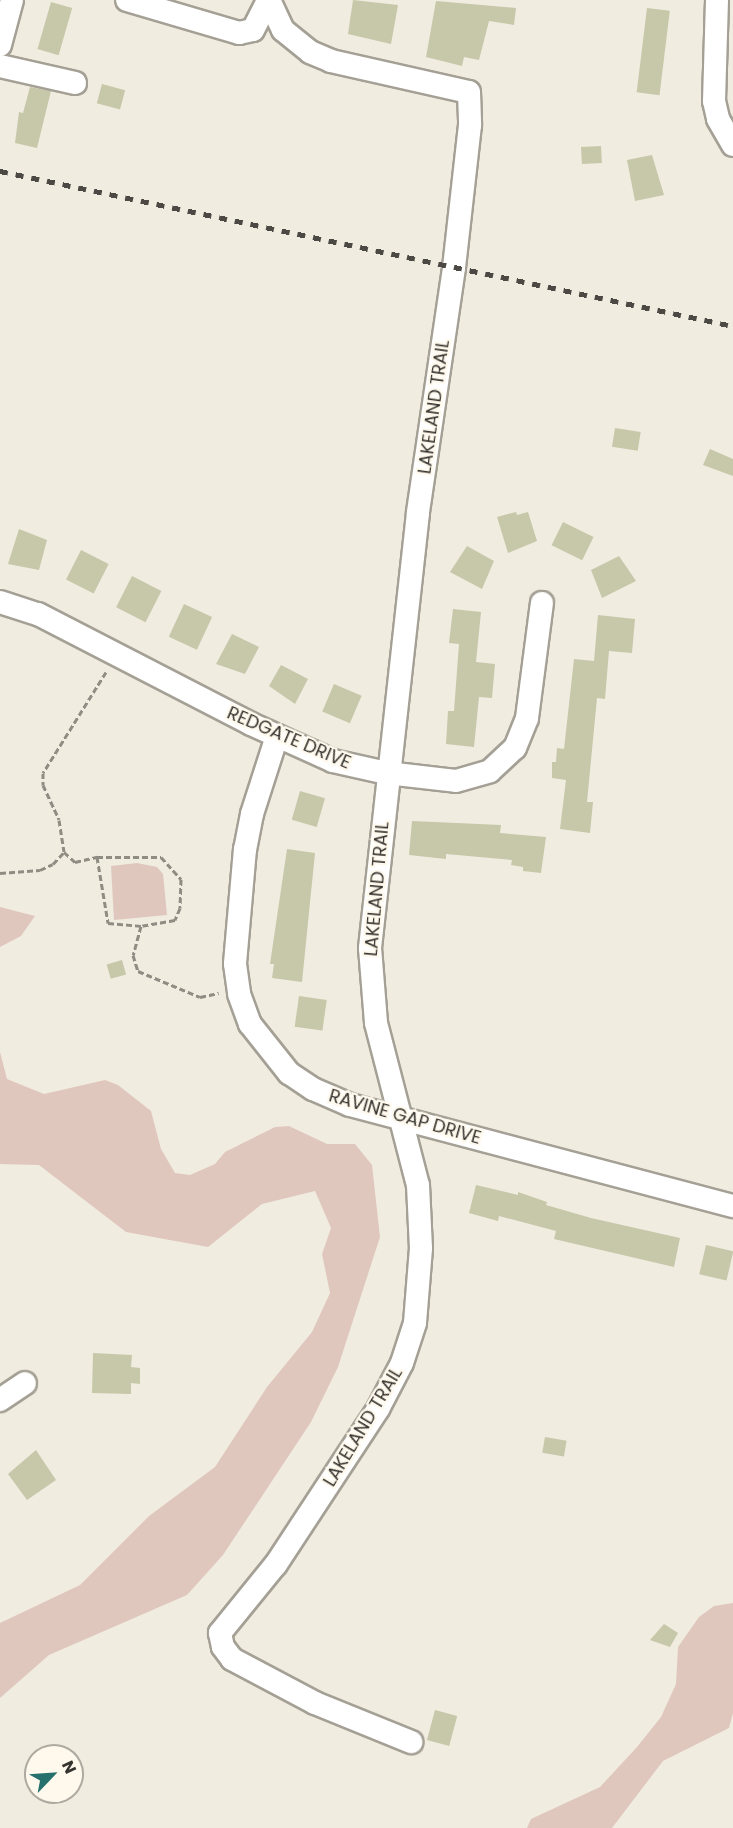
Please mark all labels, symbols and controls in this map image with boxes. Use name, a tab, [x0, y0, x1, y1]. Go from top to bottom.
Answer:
street label: LAKELAND TRAIL	[414, 339, 454, 475]
street label: REDGATE DRIVE	[224, 702, 354, 774]
street label: LAKELAND TRAIL	[360, 821, 394, 957]
street label: RAVINE GAP DRIVE	[326, 1085, 484, 1149]
street label: LAKELAND TRAIL	[319, 1364, 407, 1490]
north arrow	[24, 1744, 84, 1804]
text: N	[56, 1757, 82, 1777]

